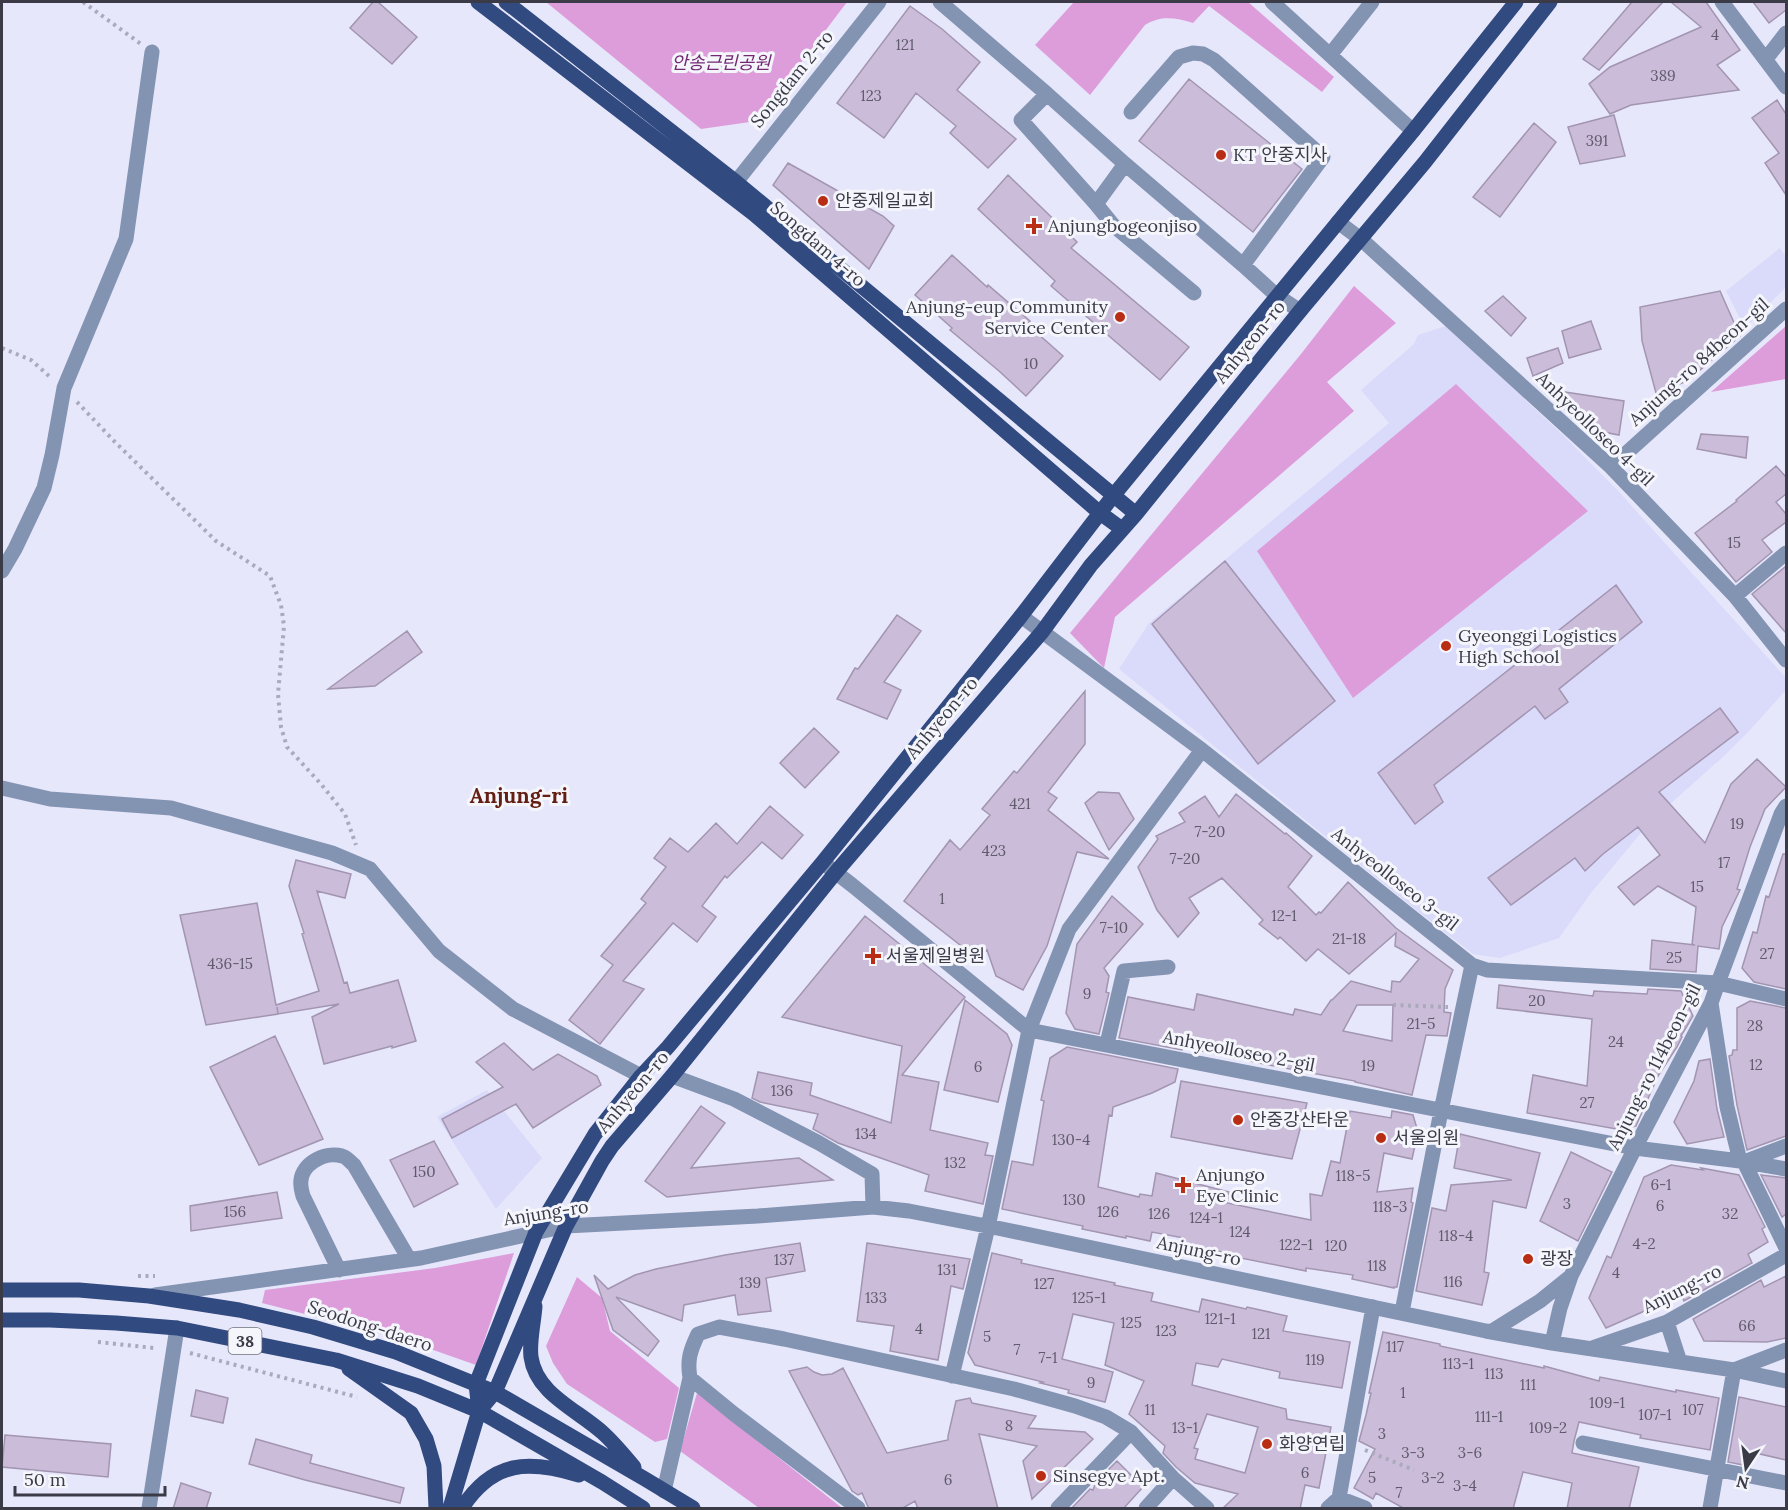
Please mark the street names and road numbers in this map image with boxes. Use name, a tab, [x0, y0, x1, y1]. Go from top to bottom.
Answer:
street label: Songdam 2-ro	[745, 25, 838, 132]
street label: Songdam 4-ro	[766, 196, 871, 291]
street label: Anjung-ro 84beon-gil	[1623, 293, 1774, 431]
street label: Anhyeon-ro	[1208, 295, 1290, 389]
street label: Anhyeolloseo 4-gil	[1531, 366, 1659, 491]
street label: Anhyeon-ro	[900, 672, 983, 764]
street label: Anhyeolloseo 3-gil	[1326, 821, 1464, 935]
street label: Anjung-ro 114beon-gil	[1601, 980, 1706, 1155]
street label: Anhyeolloseo 2-gil	[1160, 1024, 1317, 1077]
street label: Anhyeon-ro	[591, 1046, 674, 1138]
street label: Anjung-ro	[501, 1194, 590, 1231]
street label: Anjung-ro	[1154, 1230, 1243, 1271]
street label: Anjung-ro	[1638, 1259, 1725, 1319]
street label: Seodong-daero	[305, 1295, 435, 1356]
road number: 38	[228, 1328, 262, 1354]

